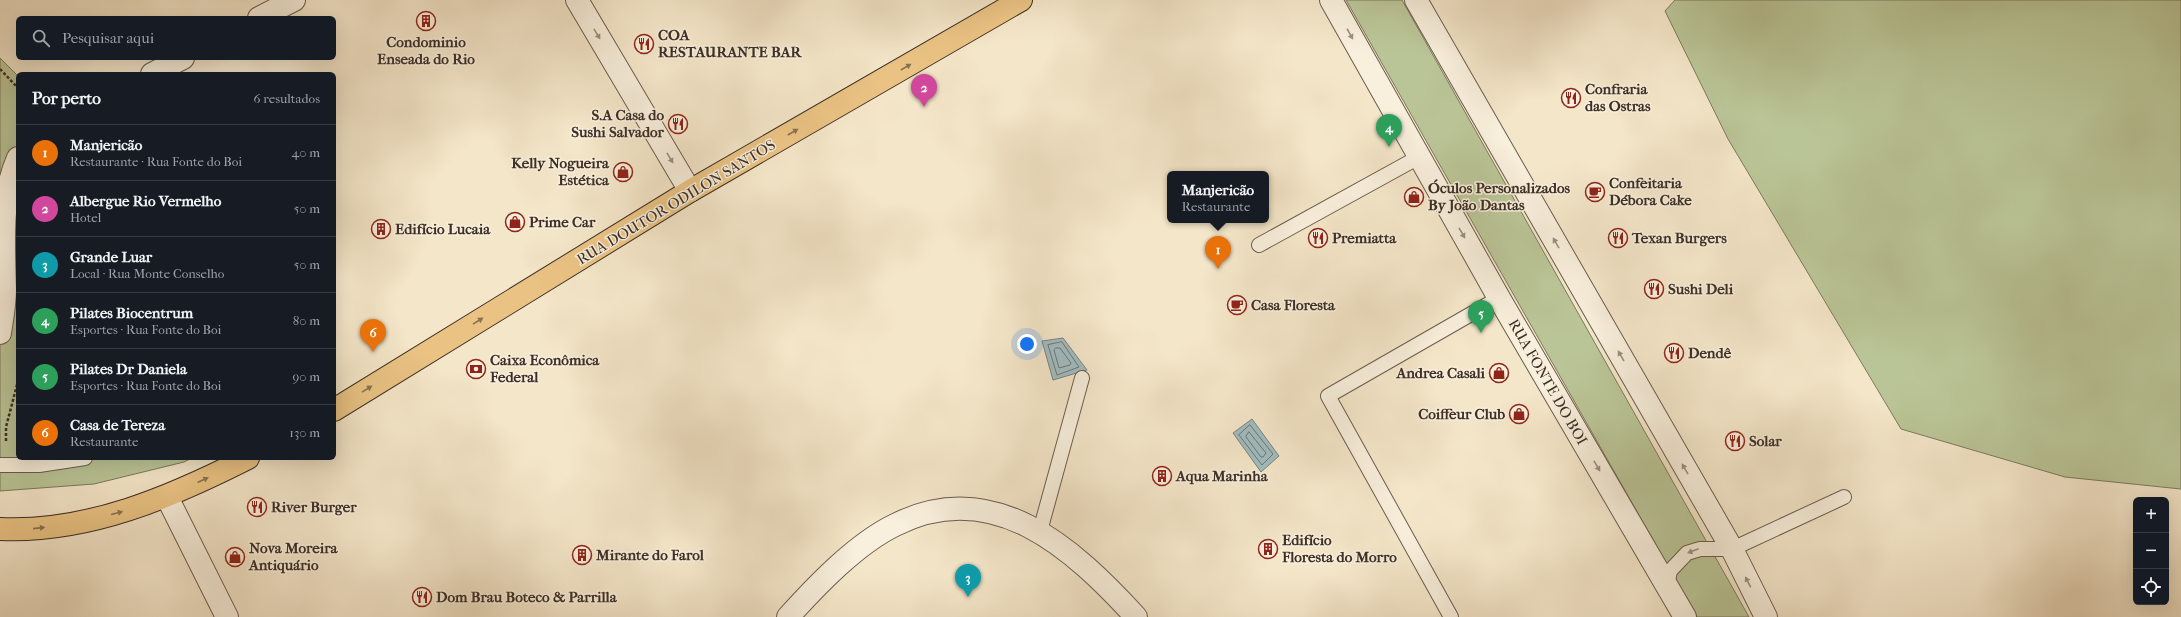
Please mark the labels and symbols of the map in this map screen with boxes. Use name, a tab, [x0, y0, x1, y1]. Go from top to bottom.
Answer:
building icon: Condominio Enseada do Rio	[415, 10, 437, 32]
place label: COA RESTAURANTE BAR	[658, 26, 802, 61]
one-way arrow	[594, 28, 601, 40]
one-way arrow	[1347, 28, 1354, 40]
place label: Condominio Enseada do Rio	[377, 33, 475, 68]
restaurant icon: COA RESTAURANTE BAR	[633, 33, 655, 55]
one-way arrow	[900, 63, 912, 70]
pin: 2	[911, 74, 937, 107]
place label: Confraria das Ostras	[1585, 80, 1651, 115]
restaurant icon: Confraria das Ostras	[1560, 87, 1582, 109]
place label: S.A Casa do Sushi Salvador	[571, 106, 665, 141]
restaurant icon: S.A Casa do Sushi Salvador	[667, 113, 689, 135]
pin: 4	[1376, 114, 1402, 147]
one-way arrow	[787, 128, 799, 135]
street label: RUA DOUTOR ODILON SANTOS	[574, 135, 779, 269]
one-way arrow	[667, 152, 674, 164]
place label: Kelly Nogueira Estética	[511, 154, 610, 189]
shop icon: Kelly Nogueira Estética	[612, 161, 634, 183]
place label: Confeitaria Débora Cake	[1609, 174, 1692, 209]
place label: Óculos Personalizados By João Dantas	[1428, 179, 1571, 214]
cafe icon: Confeitaria Débora Cake	[1584, 181, 1606, 203]
shop icon: Óculos Personalizados By João Dantas	[1403, 186, 1425, 208]
shop icon: Prime Car	[504, 211, 526, 233]
place label: Prime Car	[529, 213, 596, 231]
building icon: Edifício Lucaia	[370, 218, 392, 240]
place label: Edifício Lucaia	[395, 220, 491, 238]
restaurant icon: Premiatta	[1307, 227, 1329, 249]
one-way arrow	[1459, 227, 1466, 239]
restaurant icon: Texan Burgers	[1607, 227, 1629, 249]
place label: Premiatta	[1332, 229, 1397, 247]
place label: Texan Burgers	[1631, 229, 1727, 247]
pin: 1	[1205, 236, 1231, 269]
one-way arrow	[1552, 237, 1559, 249]
restaurant icon: Sushi Deli	[1643, 278, 1665, 300]
place label: Sushi Deli	[1668, 280, 1734, 298]
cafe icon: Casa Floresta	[1226, 294, 1248, 316]
place label: Casa Floresta	[1251, 296, 1336, 314]
pin: 5	[1468, 300, 1494, 333]
street label: RUA FONTE DO BOI	[1505, 316, 1591, 448]
one-way arrow	[472, 318, 484, 325]
pin: 6	[360, 319, 386, 352]
your location	[1017, 334, 1037, 354]
restaurant icon: Dendê	[1663, 342, 1685, 364]
place label: Dendê	[1688, 344, 1732, 362]
one-way arrow	[1617, 350, 1624, 362]
place label: Caixa Econômica Federal	[489, 351, 600, 386]
bank icon: Caixa Econômica Federal	[465, 358, 487, 380]
shop icon: Andrea Casali	[1488, 362, 1510, 384]
place label: Andrea Casali	[1396, 364, 1486, 382]
one-way arrow	[361, 386, 373, 393]
shop icon: Coiffeur Club	[1508, 403, 1530, 425]
place label: Coiffeur Club	[1418, 405, 1505, 423]
restaurant icon: Solar	[1724, 430, 1746, 452]
place label: Solar	[1749, 432, 1782, 450]
one-way arrow	[1594, 461, 1601, 472]
one-way arrow	[1682, 463, 1689, 474]
building icon: Aqua Marinha	[1151, 465, 1173, 487]
place label: Aqua Marinha	[1175, 467, 1269, 485]
one-way arrow	[197, 477, 209, 483]
restaurant icon: River Burger	[246, 496, 268, 518]
place label: River Burger	[271, 498, 357, 516]
one-way arrow	[111, 509, 123, 515]
one-way arrow	[33, 525, 45, 531]
place label: Edifício Floresta do Morro	[1281, 531, 1397, 566]
building icon: Edifício Floresta do Morro	[1257, 538, 1279, 560]
place label: Nova Moreira Antiquário	[248, 539, 339, 574]
building icon: Mirante do Farol	[571, 544, 593, 566]
shop icon: Nova Moreira Antiquário	[224, 546, 246, 568]
place label: Mirante do Farol	[595, 546, 705, 564]
one-way arrow	[1687, 549, 1699, 555]
pin: 3	[955, 564, 981, 597]
one-way arrow	[1745, 576, 1752, 588]
restaurant icon: Dom Brau Boteco & Parrilla	[411, 586, 433, 608]
place label: Dom Brau Boteco & Parrilla	[436, 588, 618, 606]

